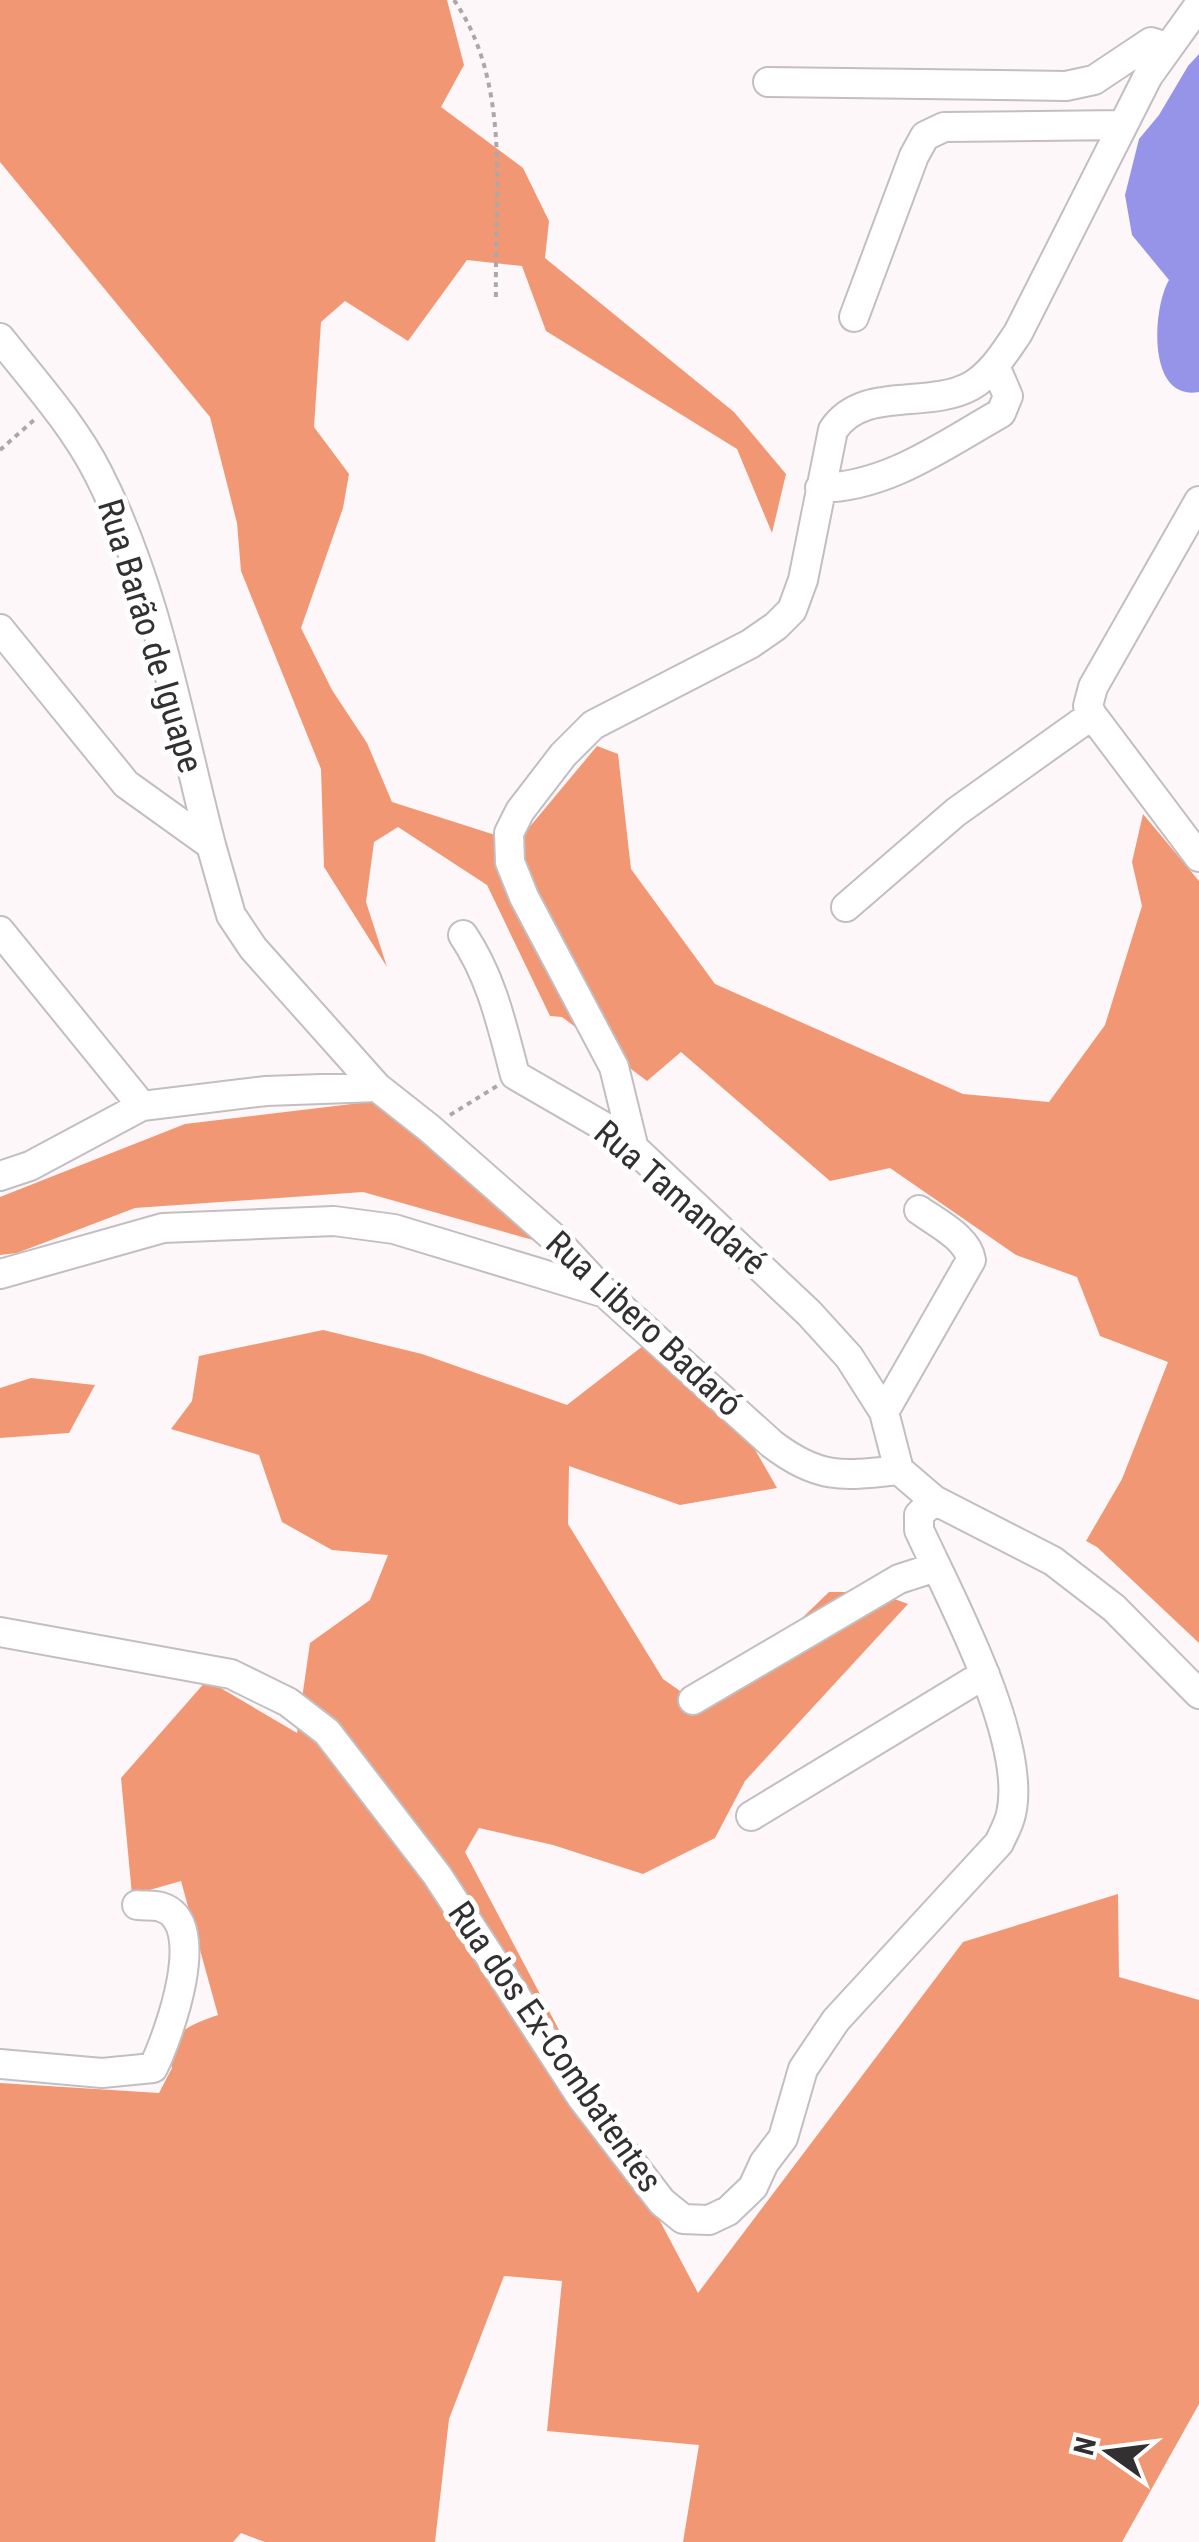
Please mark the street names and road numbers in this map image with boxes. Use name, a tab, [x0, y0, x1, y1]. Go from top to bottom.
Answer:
street label: Rua Barão de Iguape	[89, 494, 211, 778]
street label: Rua Tamandaré	[586, 1112, 774, 1284]
street label: Rua Libero Badaró	[538, 1223, 750, 1425]
street label: Rua dos Ex-Combatentes	[439, 1894, 671, 2200]

